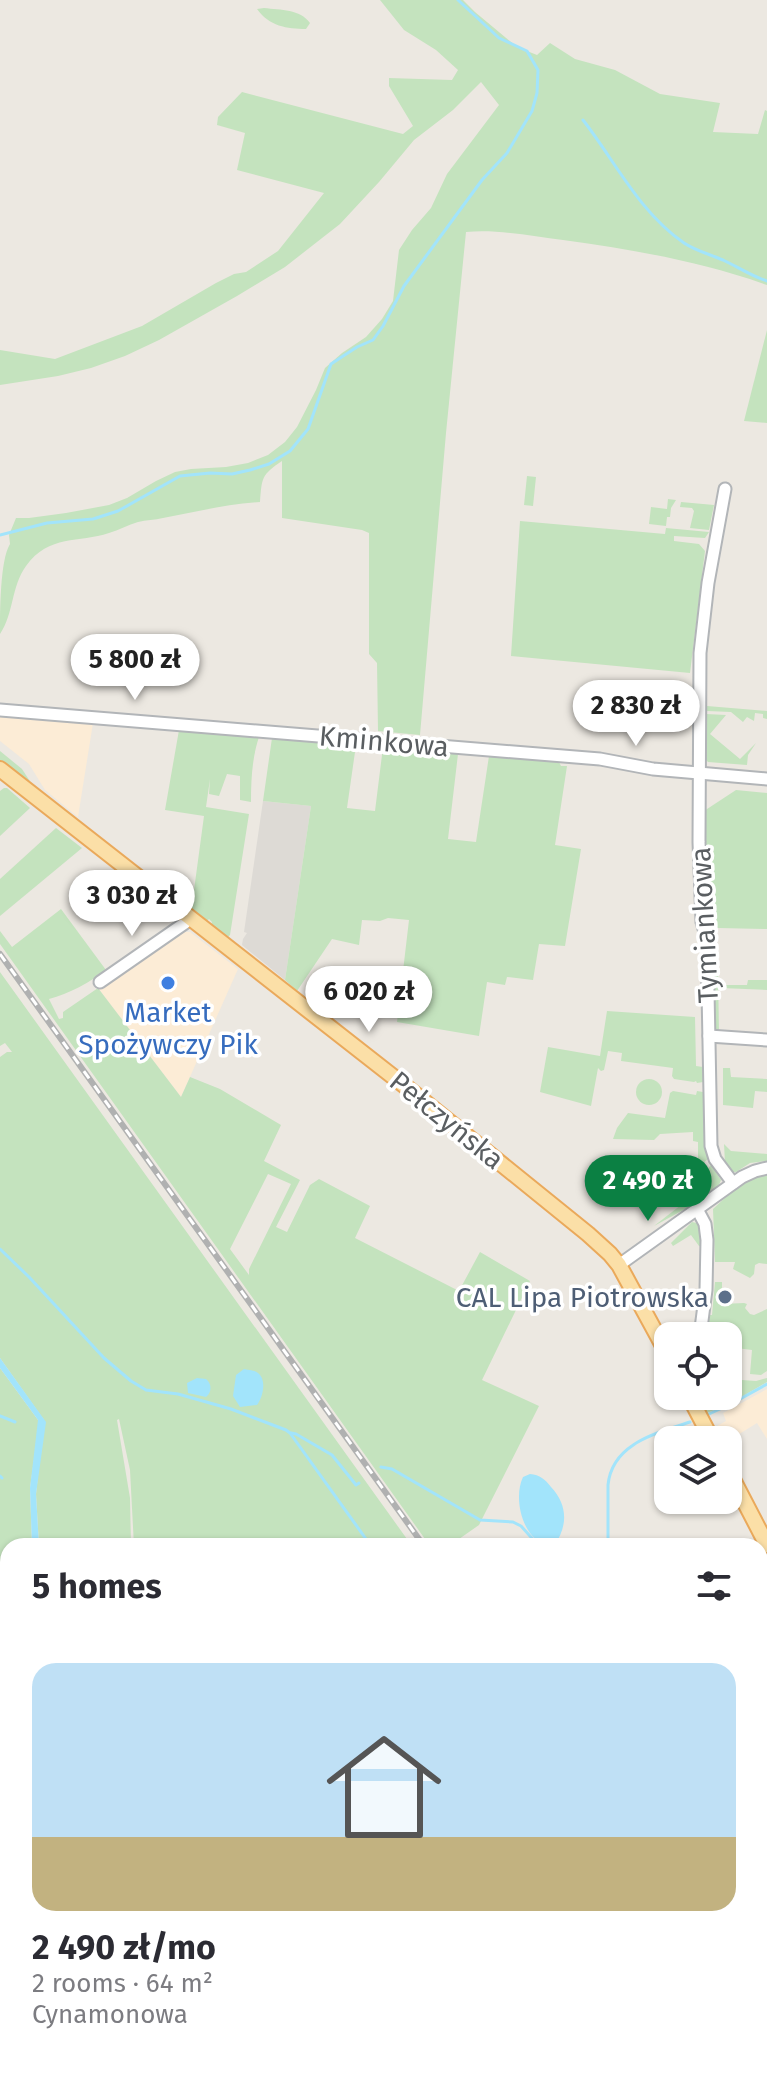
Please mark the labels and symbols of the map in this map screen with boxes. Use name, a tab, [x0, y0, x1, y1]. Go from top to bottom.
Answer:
pin: 5 800 zł	[52, 634, 218, 702]
pin: 2 830 zł	[553, 680, 719, 748]
street label: Kminkowa	[318, 719, 450, 764]
street label: Tymiankowa	[684, 846, 725, 1004]
pin: 3 030 zł	[49, 870, 215, 938]
pin: 6 020 zł	[286, 966, 452, 1034]
marker: Market Spożywczy Pik	[159, 974, 177, 992]
place label: Market Spożywczy Pik	[78, 996, 258, 1061]
street label: Pełczyńska	[383, 1064, 510, 1176]
pin: 2 490 zł	[565, 1155, 731, 1223]
place label: CAL Lipa Piotrowska	[456, 1281, 709, 1314]
marker: CAL Lipa Piotrowska	[716, 1288, 734, 1306]

